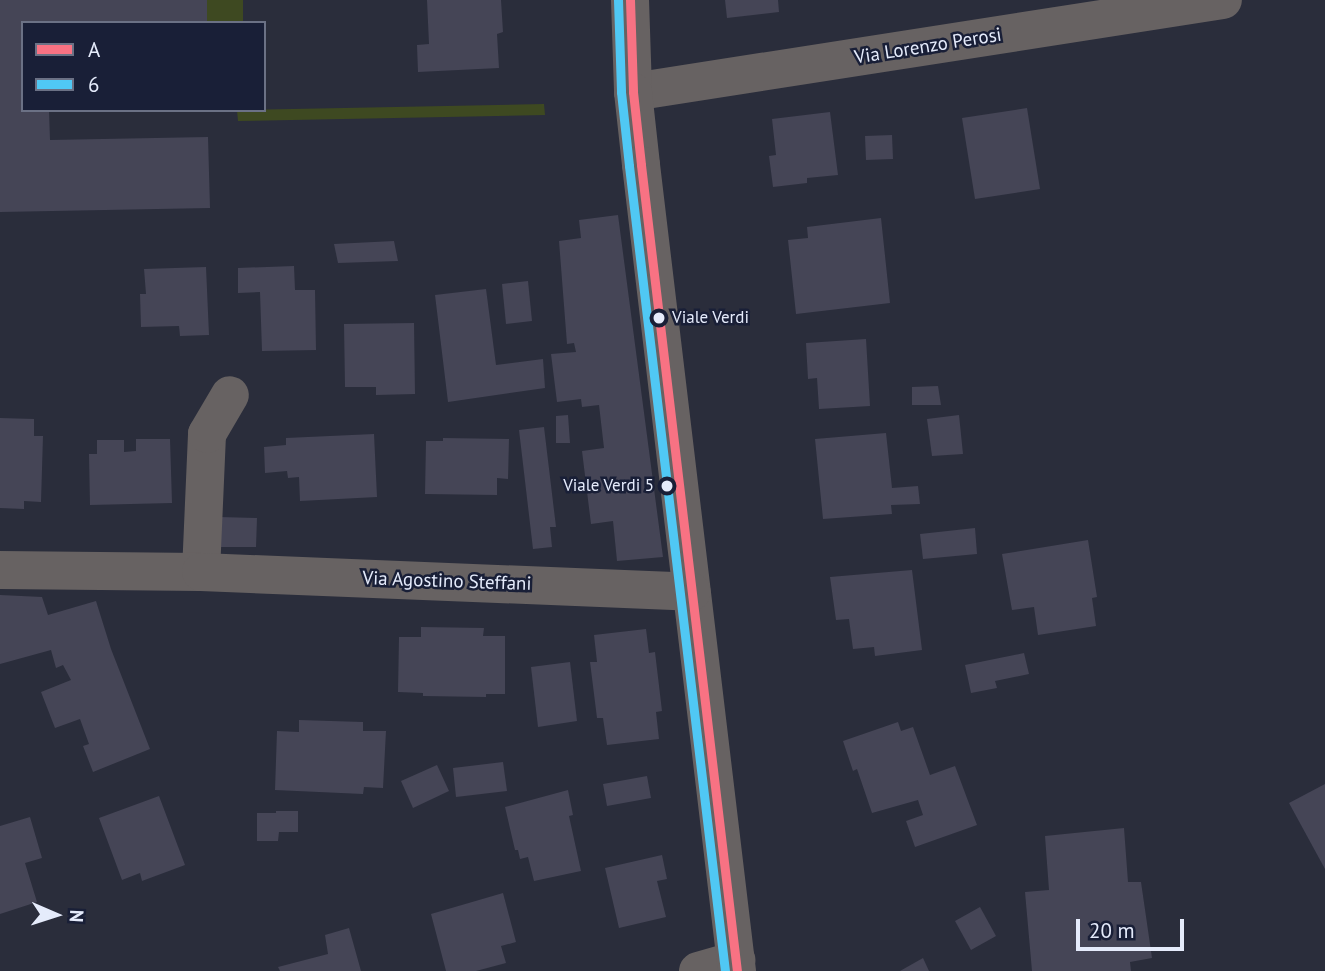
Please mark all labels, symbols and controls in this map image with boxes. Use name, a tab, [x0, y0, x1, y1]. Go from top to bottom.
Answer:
legend	[21, 21, 266, 112]
street label: Via Lorenzo Perosi	[853, 23, 1003, 69]
text: A	[88, 36, 100, 63]
text: 6	[88, 71, 99, 98]
place label: Viale Verdi	[672, 308, 750, 328]
marker: Viale Verdi	[652, 311, 666, 325]
place label: Viale Verdi 5	[563, 476, 654, 496]
marker: Viale Verdi 5	[660, 479, 674, 493]
street label: Via Agostino Steffani	[362, 567, 532, 595]
north arrow	[21, 880, 91, 950]
scale bar	[1080, 904, 1188, 948]
text: N	[65, 909, 89, 923]
text: 20 m	[1089, 917, 1135, 944]

